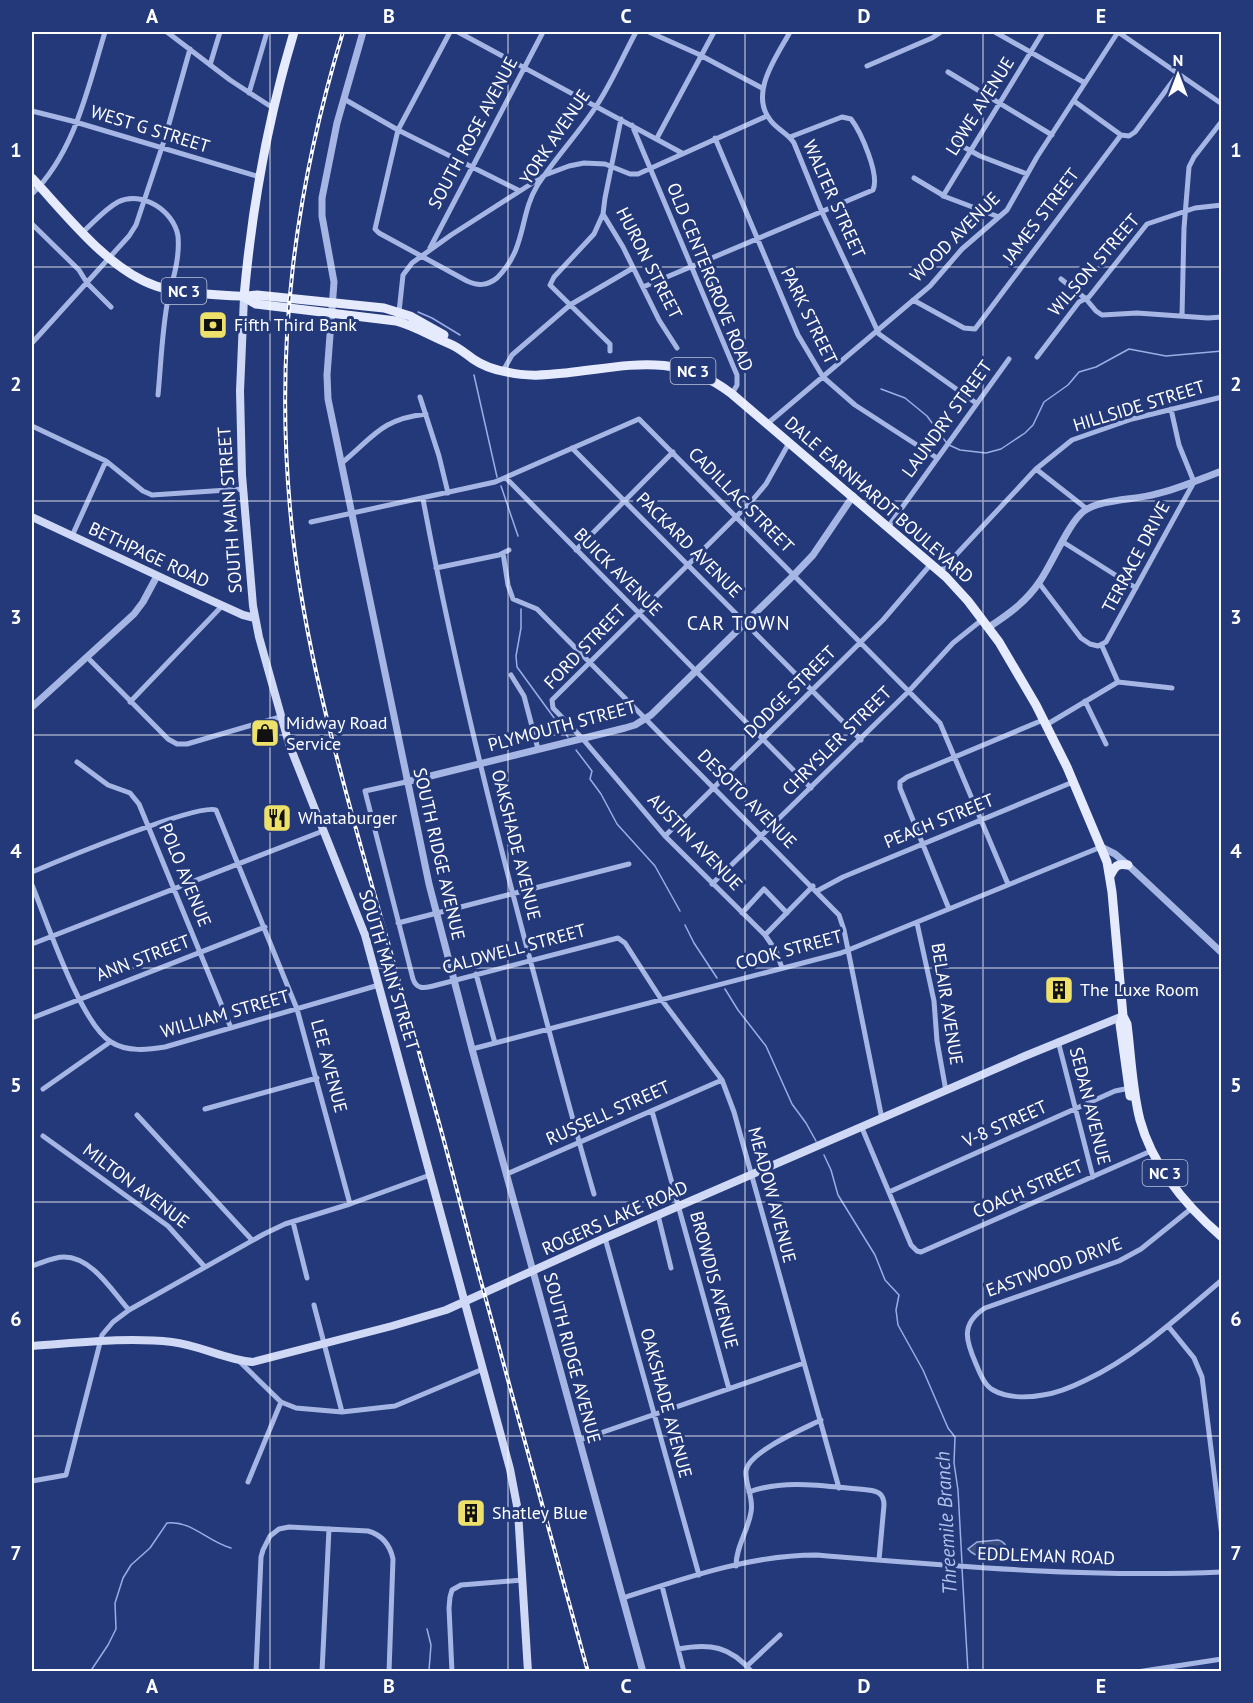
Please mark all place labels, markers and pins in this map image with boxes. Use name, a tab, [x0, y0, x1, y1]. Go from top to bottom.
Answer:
bank icon: Fifth Third Bank	[197, 309, 229, 341]
place label: Fifth Third Bank	[234, 313, 357, 336]
place label: Midway Road Service	[286, 711, 388, 755]
shop icon: Midway Road Service	[249, 717, 281, 749]
restaurant icon: Whataburger	[261, 802, 293, 834]
place label: Whataburger	[298, 806, 397, 829]
building icon: The Luxe Room	[1043, 974, 1075, 1006]
place label: The Luxe Room	[1080, 978, 1199, 1001]
building icon: Shatley Blue	[455, 1497, 487, 1529]
place label: Shatley Blue	[492, 1501, 588, 1524]

